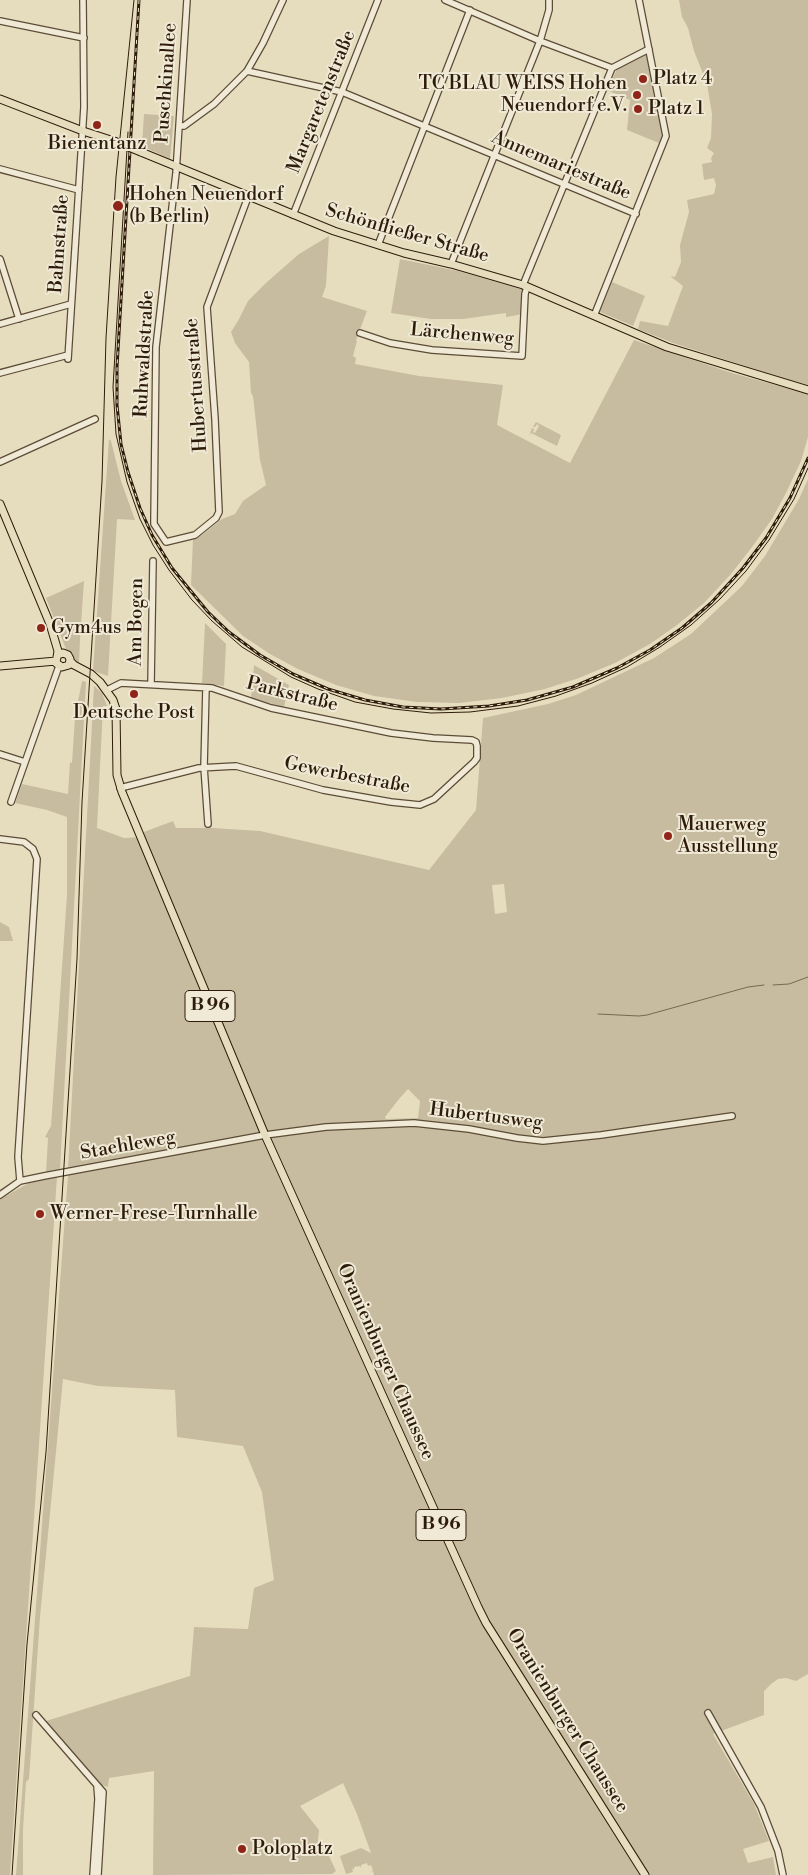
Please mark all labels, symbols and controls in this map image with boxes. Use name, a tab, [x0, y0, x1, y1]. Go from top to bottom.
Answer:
street label: Puschkinallee	[151, 22, 183, 144]
street label: Margaretenstraße	[283, 27, 361, 177]
place label: Platz 4	[653, 68, 712, 90]
place label: TC BLAU WEISS Hohen Neuendorf e.V.	[418, 73, 627, 117]
marker: Platz 4	[637, 73, 649, 85]
marker: TC BLAU WEISS Hohen Neuendorf e.V.	[631, 89, 643, 101]
place label: Platz 1	[648, 98, 704, 120]
marker: Platz 1	[632, 103, 644, 115]
marker: Bienentanz	[91, 119, 103, 131]
street label: Annemariestraße	[488, 126, 634, 206]
place label: Bienentanz	[48, 133, 146, 155]
place label: Hohen Neuendorf (b Berlin)	[129, 184, 283, 228]
street label: Bahnstraße	[45, 194, 75, 294]
marker: Hohen Neuendorf (b Berlin)	[111, 199, 125, 213]
street label: Schönfließer Straße	[323, 200, 491, 268]
street label: Ruhwaldstraße	[130, 290, 160, 418]
street label: Hubertusstraße	[181, 317, 213, 453]
street label: Lärchenweg	[409, 319, 515, 351]
street label: Am Bogen	[125, 578, 149, 666]
place label: Gym4us	[51, 617, 121, 639]
marker: Gym4us	[35, 622, 47, 634]
street label: Parkstraße	[244, 673, 340, 717]
marker: Deutsche Post	[128, 688, 140, 700]
place label: Deutsche Post	[73, 702, 195, 724]
street label: Gewerbestraße	[282, 753, 412, 799]
place label: Mauerweg Ausstellung	[678, 814, 778, 858]
marker: Mauerweg Ausstellung	[662, 830, 674, 842]
road number: B 96	[185, 990, 235, 1021]
street label: Hubertusweg	[428, 1099, 544, 1135]
street label: Staehleweg	[79, 1126, 177, 1166]
place label: Werner-Frese-Turnhalle	[50, 1203, 258, 1225]
marker: Werner-Frese-Turnhalle	[34, 1208, 46, 1220]
street label: Oranienburger Chaussee	[331, 1260, 439, 1464]
road number: B 96	[416, 1510, 466, 1540]
street label: Oranienburger Chaussee	[501, 1625, 633, 1817]
place label: Poloplatz	[252, 1838, 333, 1860]
marker: Poloplatz	[236, 1843, 248, 1855]

